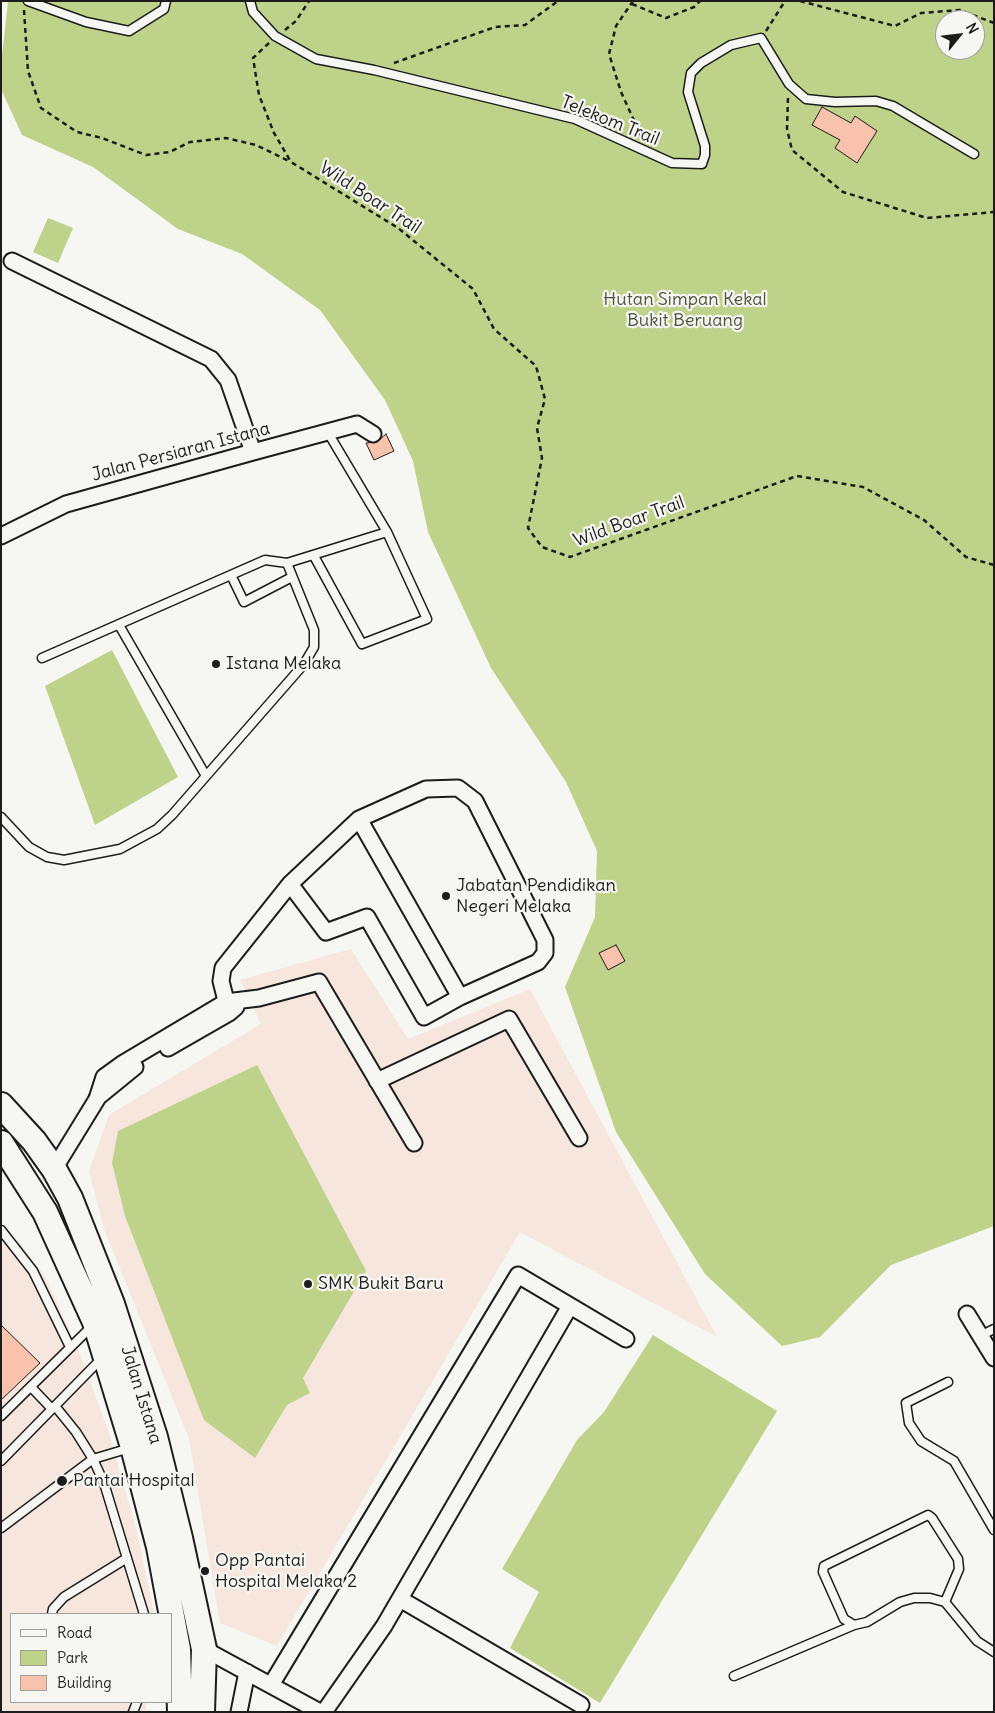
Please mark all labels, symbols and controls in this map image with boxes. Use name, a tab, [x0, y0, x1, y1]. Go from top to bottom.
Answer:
north arrow	[935, 10, 985, 60]
text: N	[962, 20, 982, 37]
street label: Telekom Trail	[558, 91, 662, 151]
street label: Wild Boar Trail	[315, 157, 425, 239]
park label: Hutan Simpan Kekal Bukit Beruang	[603, 289, 767, 332]
street label: Jalan Persiaran Istana	[90, 418, 272, 486]
street label: Wild Boar Trail	[570, 492, 688, 552]
place label: Istana Melaka	[226, 653, 341, 675]
marker: Istana Melaka	[210, 658, 222, 670]
place label: Jabatan Pendidikan Negeri Melaka	[456, 875, 616, 918]
marker: Jabatan Pendidikan Negeri Melaka	[440, 890, 452, 902]
place label: SMK Bukit Baru	[318, 1273, 444, 1295]
marker: SMK Bukit Baru	[302, 1278, 314, 1290]
street label: Jalan Istana	[116, 1343, 166, 1447]
place label: Pantai Hospital	[73, 1470, 194, 1492]
marker: Pantai Hospital	[55, 1474, 69, 1488]
place label: Opp Pantai Hospital Melaka 2	[215, 1550, 357, 1592]
marker: Opp Pantai Hospital Melaka 2	[199, 1565, 211, 1577]
legend	[10, 1613, 172, 1703]
text: Road	[57, 1623, 92, 1642]
text: Park	[57, 1648, 88, 1667]
text: Building	[57, 1673, 112, 1692]

